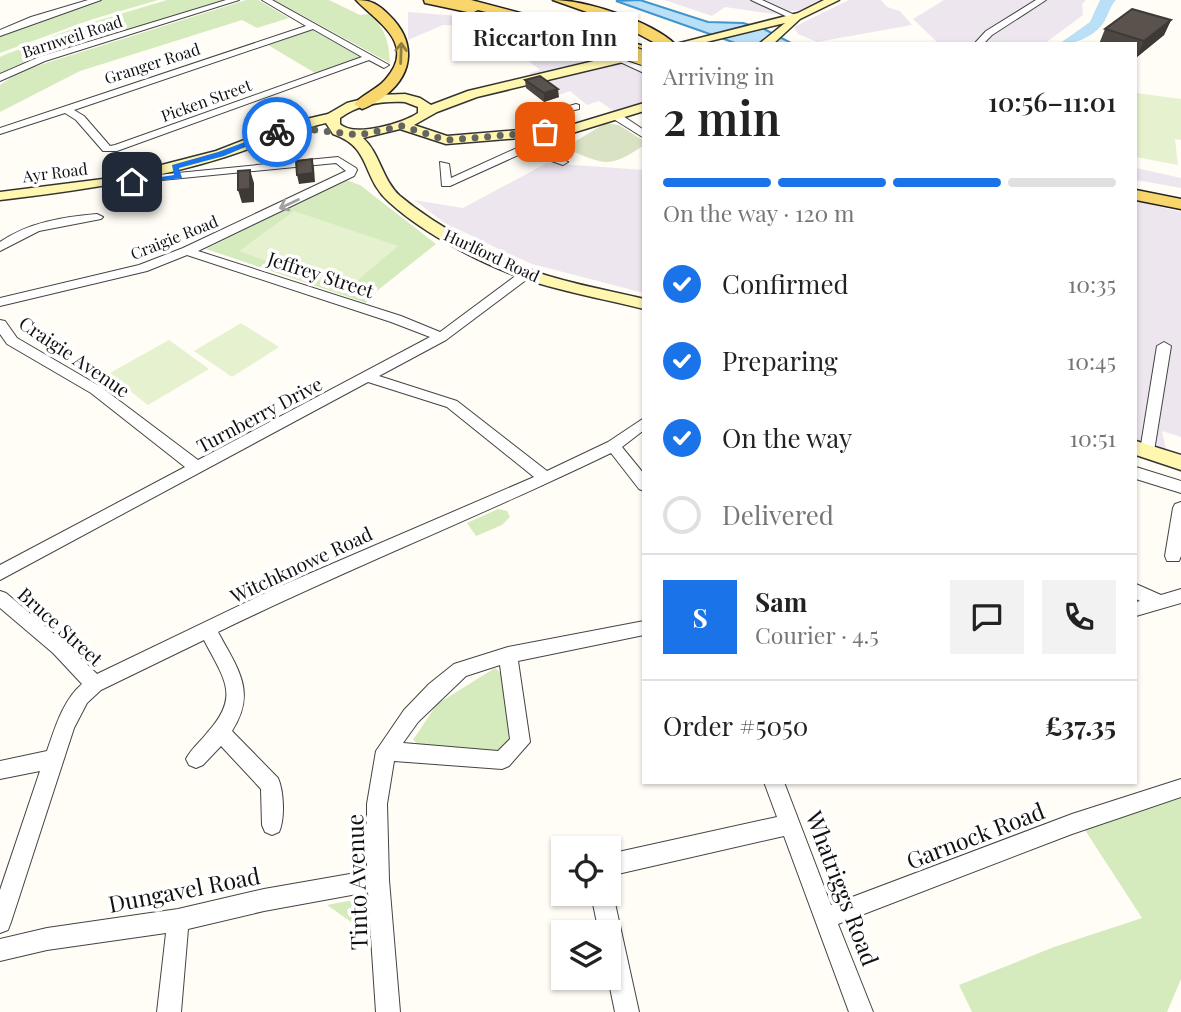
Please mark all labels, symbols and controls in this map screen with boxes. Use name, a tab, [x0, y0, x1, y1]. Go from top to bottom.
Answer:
street label: Barnweil Road	[19, 10, 125, 62]
callout: Riccarton Inn	[452, 13, 638, 62]
text: Riccarton Inn	[473, 21, 617, 52]
street label: Granger Road	[102, 38, 202, 88]
one-way arrow	[394, 42, 407, 65]
text: Arriving in	[663, 60, 775, 91]
street label: Picken Street	[158, 74, 254, 126]
text: 10:56–11:01	[988, 84, 1116, 119]
text: 2 min	[663, 86, 781, 148]
courier	[242, 97, 312, 167]
pin	[515, 102, 575, 162]
icon: bike	[258, 113, 296, 151]
icon: bag	[526, 113, 564, 151]
pin	[102, 152, 162, 212]
street label: Ayr Road	[20, 158, 89, 187]
icon: home	[113, 163, 151, 201]
one-way arrow	[279, 197, 300, 211]
text: On the way · 120 m	[663, 197, 855, 228]
street label: Craigie Road	[127, 210, 221, 264]
street label: Hurlford Road	[441, 224, 543, 286]
street label: Jeffrey Street	[264, 244, 378, 303]
icon: check	[663, 265, 701, 303]
text: Confirmed	[722, 266, 849, 301]
text: 10:35	[1068, 268, 1116, 299]
street label: Craigie Avenue	[14, 309, 136, 403]
icon: check	[663, 342, 701, 380]
text: Preparing	[722, 343, 838, 378]
text: 10:45	[1067, 345, 1116, 376]
street label: Turnberry Drive	[192, 370, 326, 458]
icon: check	[663, 419, 701, 457]
text: On the way	[722, 420, 852, 455]
text: 10:51	[1070, 422, 1116, 453]
text: Delivered	[722, 497, 834, 532]
street label: Witchknowe Road	[225, 520, 376, 609]
button: chat	[950, 580, 1024, 654]
button: phone	[1042, 580, 1116, 654]
street label: Bruce Street	[13, 581, 109, 671]
text: Sam	[755, 584, 807, 619]
text: S	[692, 600, 708, 635]
text: Courier · 4.5	[755, 619, 879, 650]
text: Order #5050	[663, 708, 808, 743]
text: £37.35	[1045, 708, 1116, 743]
street label: Garnock Road	[901, 794, 1049, 876]
street label: Whatriggs Road	[799, 805, 887, 970]
street label: Tinto Avenue	[338, 813, 374, 951]
map controls	[551, 836, 621, 990]
button: locate	[551, 836, 621, 906]
street label: Dungavel Road	[105, 859, 263, 919]
button: layers	[551, 920, 621, 990]

